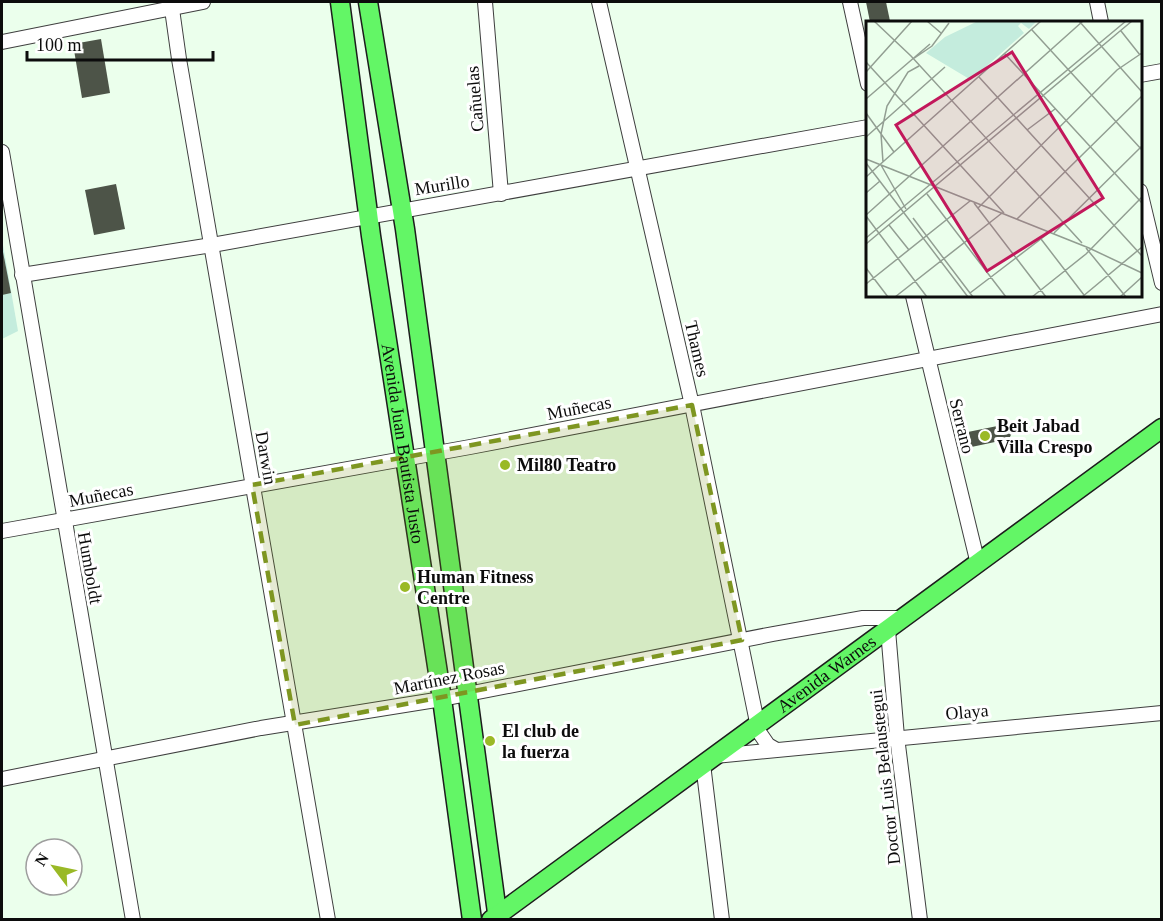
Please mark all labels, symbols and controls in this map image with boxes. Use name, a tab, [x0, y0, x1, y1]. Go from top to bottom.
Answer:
inset map	[866, 21, 1142, 297]
scale bar	[27, 24, 213, 62]
text: 100 m	[36, 35, 82, 55]
street label: Cañuelas	[462, 65, 488, 133]
street label: Murillo	[413, 171, 471, 199]
street label: Thames	[681, 319, 713, 379]
street label: Avenida Juan Bautista Justo	[378, 342, 428, 545]
street label: Muñecas	[545, 392, 613, 424]
street label: Serrano	[946, 396, 978, 456]
place label: Beit Jabad Villa Crespo	[997, 416, 1093, 457]
marker: Beit Jabad Villa Crespo	[978, 429, 992, 443]
street label: Darwin	[251, 430, 281, 486]
place label: Mil80 Teatro	[517, 455, 616, 475]
marker: Mil80 Teatro	[498, 458, 512, 472]
street label: Muñecas	[67, 479, 135, 511]
street label: Humboldt	[74, 530, 106, 606]
place label: Human Fitness Centre	[417, 567, 534, 608]
marker: Human Fitness Centre	[398, 580, 412, 594]
street label: Avenida Warnes	[773, 631, 880, 717]
street label: Martínez Rosas	[392, 657, 506, 699]
street label: Doctor Luis Belaustegui	[866, 688, 904, 866]
street label: Olaya	[945, 700, 989, 724]
place label: El club de la fuerza	[502, 721, 579, 762]
marker: El club de la fuerza	[483, 734, 497, 748]
north arrow	[24, 837, 84, 897]
text: N	[31, 850, 52, 869]

